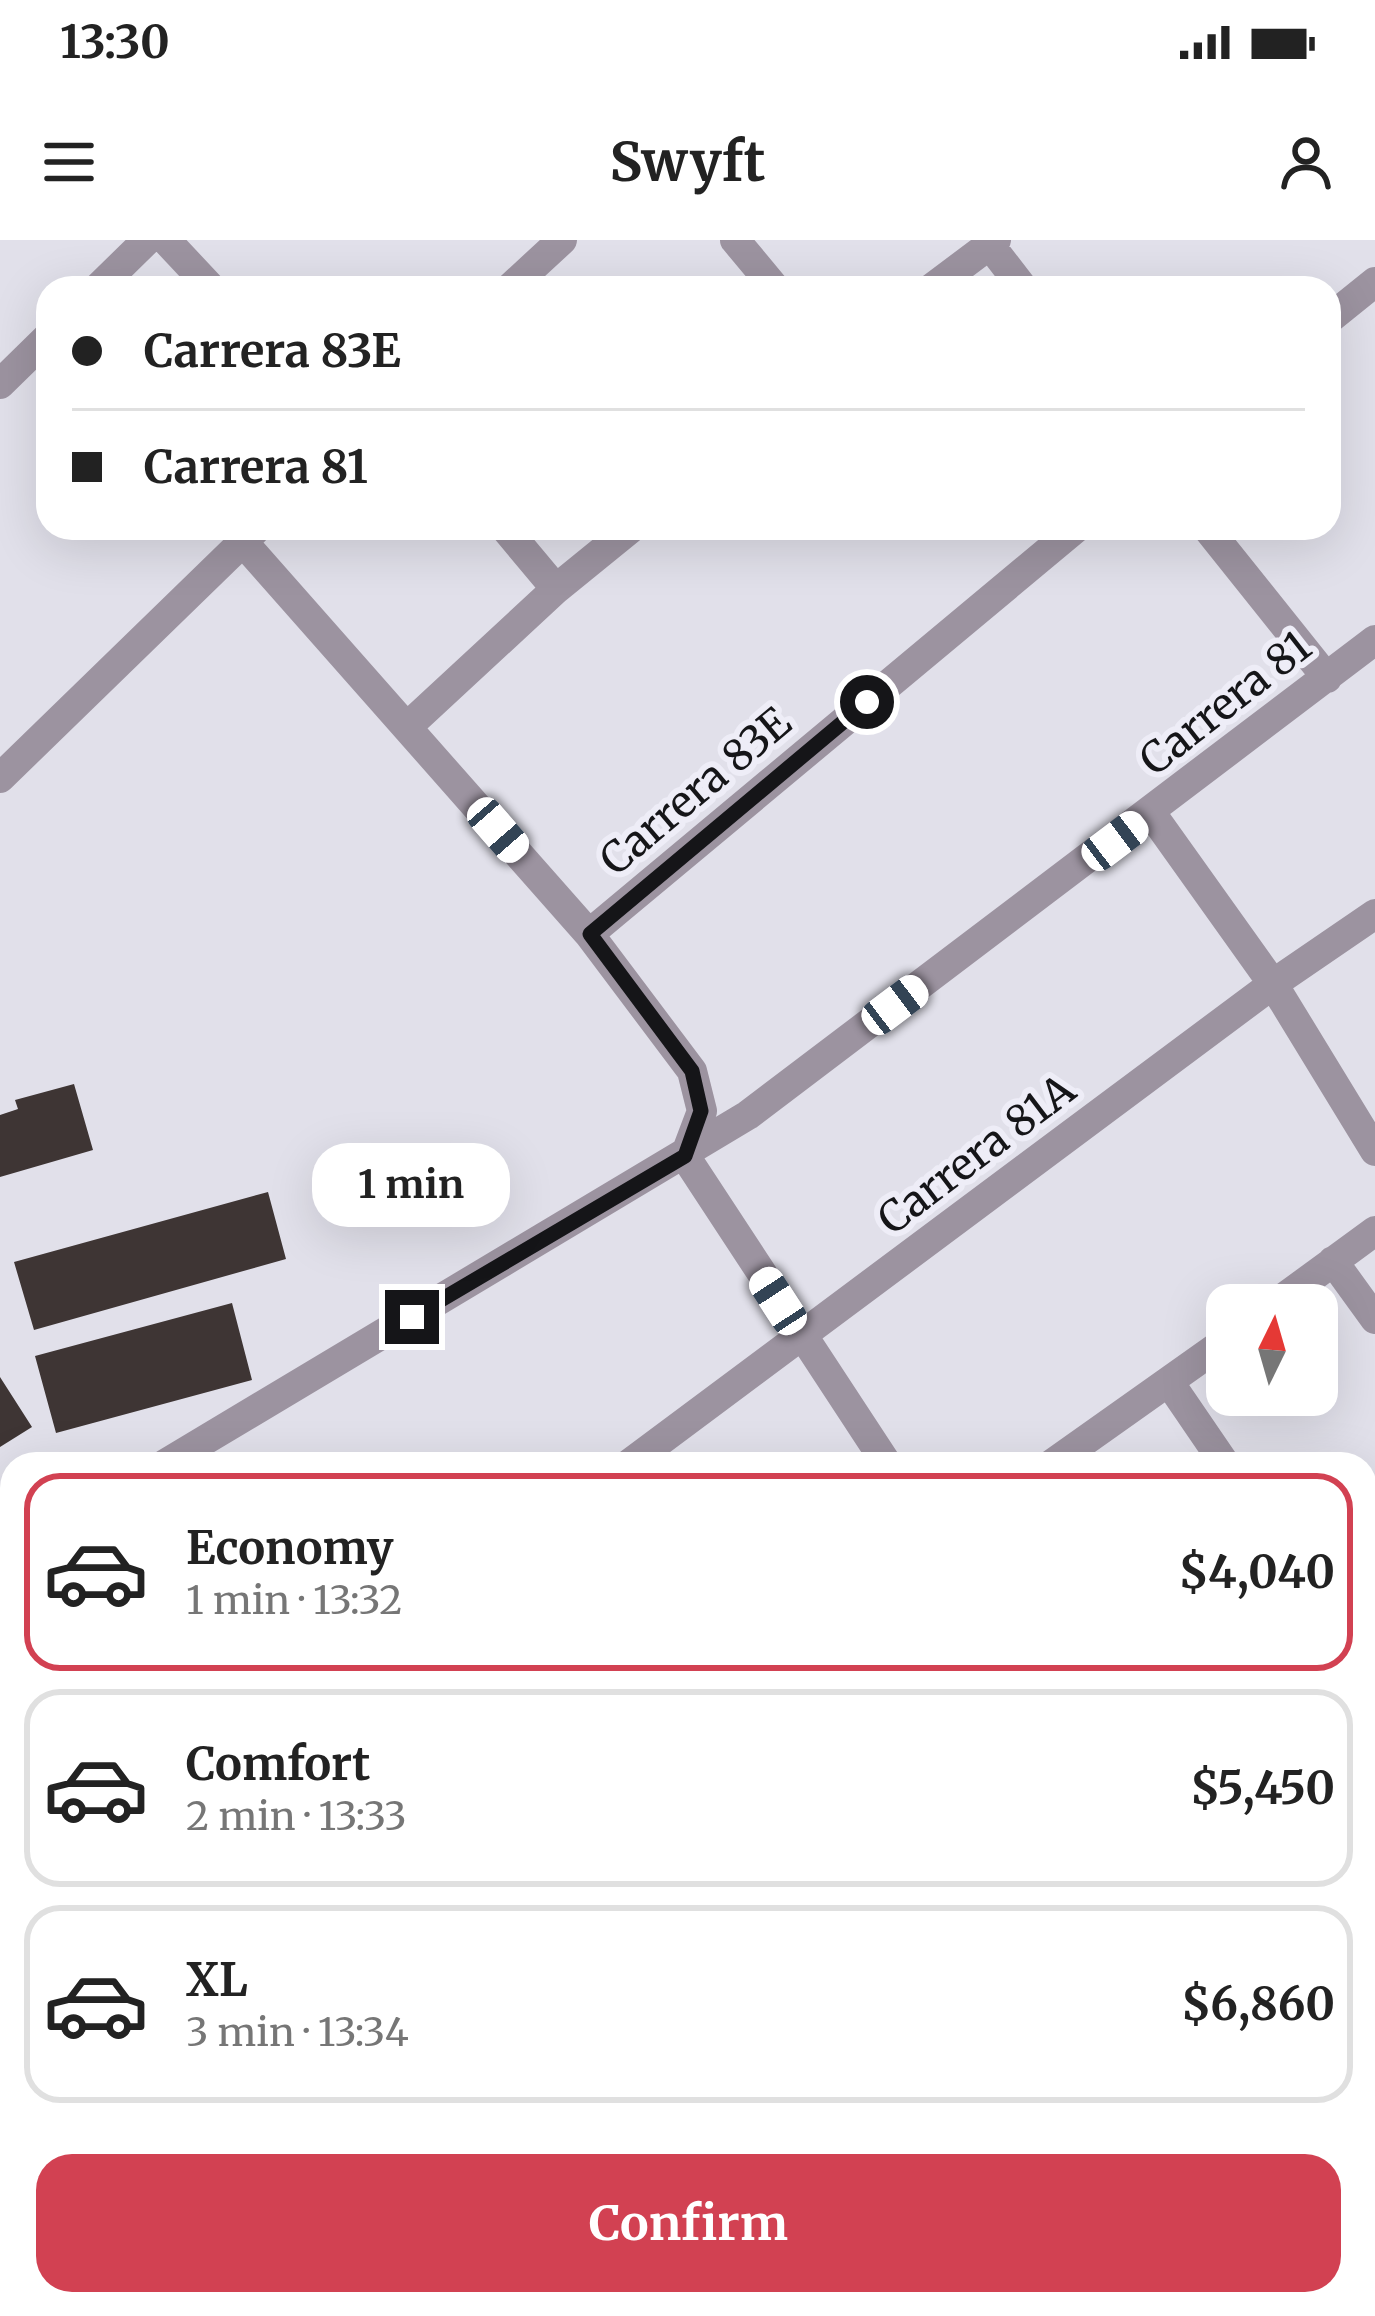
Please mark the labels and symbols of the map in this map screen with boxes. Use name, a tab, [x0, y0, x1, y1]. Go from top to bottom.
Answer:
street label: Carrera 81	[1129, 620, 1321, 786]
route start	[840, 675, 894, 729]
street label: Carrera 83E	[589, 696, 801, 886]
car	[461, 791, 535, 869]
car	[1075, 805, 1155, 877]
car	[855, 969, 935, 1041]
street label: Carrera 81A	[867, 1063, 1085, 1245]
callout: 1 min	[313, 1143, 511, 1227]
car	[743, 1261, 813, 1341]
north arrow	[1206, 1284, 1338, 1416]
route end	[385, 1290, 439, 1344]

